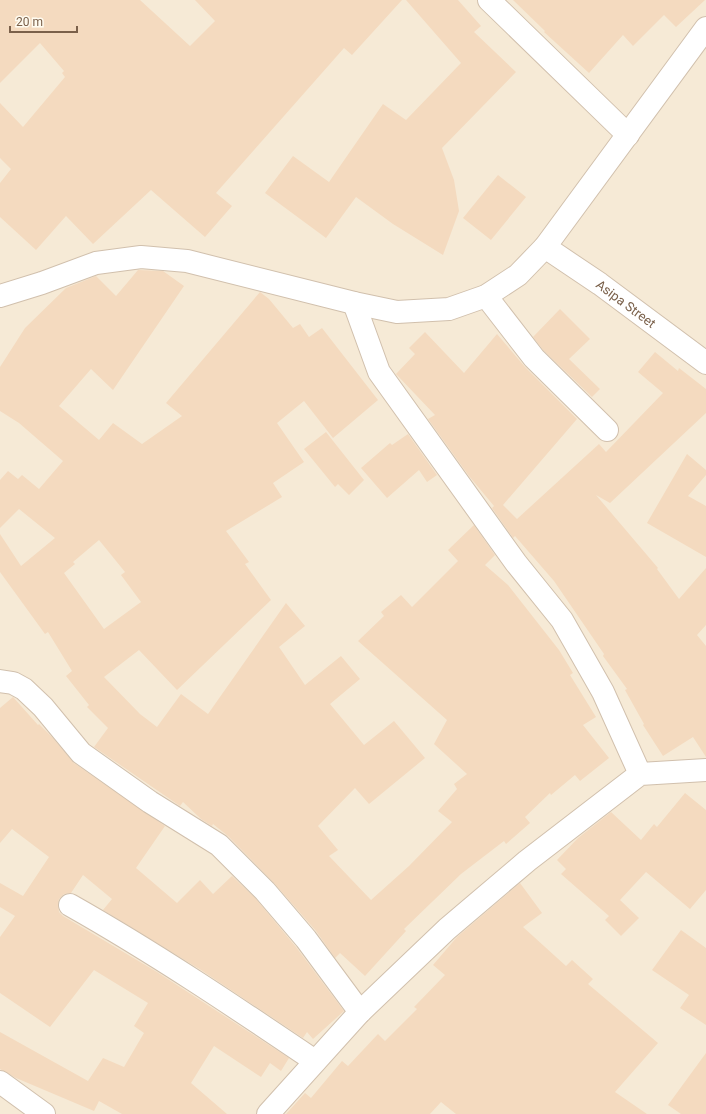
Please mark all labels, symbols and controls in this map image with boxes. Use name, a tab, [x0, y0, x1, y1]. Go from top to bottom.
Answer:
scale bar	[10, 8, 77, 34]
text: 20 m	[16, 15, 43, 29]
street label: Asipa Street	[593, 277, 659, 331]

